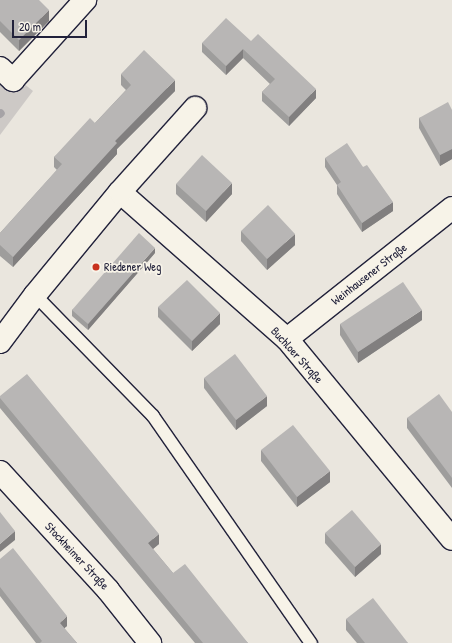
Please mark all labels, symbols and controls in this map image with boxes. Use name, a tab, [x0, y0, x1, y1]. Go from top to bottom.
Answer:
scale bar	[14, 12, 89, 38]
text: 20 m	[19, 18, 41, 35]
street label: Weinhausener Straße	[328, 240, 410, 308]
place label: Riedener Weg	[104, 260, 161, 274]
marker: Riedener Weg	[91, 262, 101, 272]
street label: Buchloer Straße	[268, 324, 326, 386]
street label: Stockheimer Straße	[42, 519, 112, 593]

